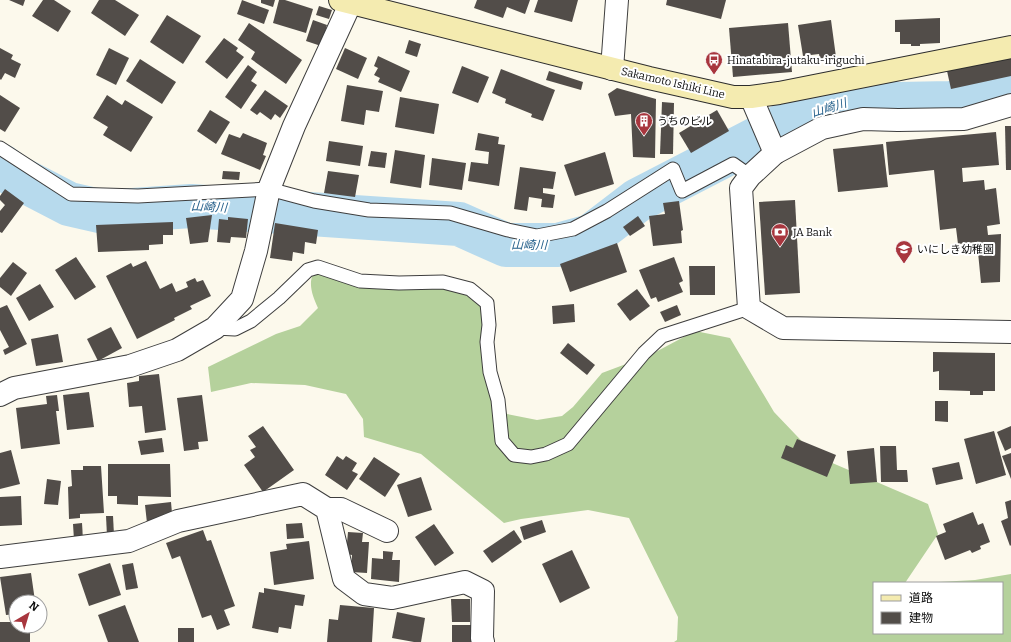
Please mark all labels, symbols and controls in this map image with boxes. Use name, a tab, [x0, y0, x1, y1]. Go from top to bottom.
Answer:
bus stop icon: Hinatabira-jutaku-iriguchi	[704, 50, 724, 75]
place label: Hinatabira-jutaku-iriguchi	[727, 54, 865, 67]
street label: Sakamoto Ishiki Line	[620, 65, 726, 101]
water label: 山崎川	[810, 95, 850, 120]
building icon: うちのビル	[634, 111, 654, 136]
place label: うちのビル	[657, 115, 712, 128]
water label: 山崎川	[191, 199, 229, 215]
bank icon: JA Bank	[770, 222, 790, 247]
place label: JA Bank	[792, 226, 833, 239]
water label: 山崎川	[511, 238, 549, 252]
school or university icon: いにしき幼稚園	[894, 239, 914, 264]
place label: いにしき幼稚園	[917, 243, 994, 256]
legend	[873, 582, 1003, 634]
text: 道路	[909, 591, 933, 605]
north arrow	[8, 594, 48, 634]
text: N	[26, 599, 42, 615]
text: 建物	[909, 611, 933, 625]

